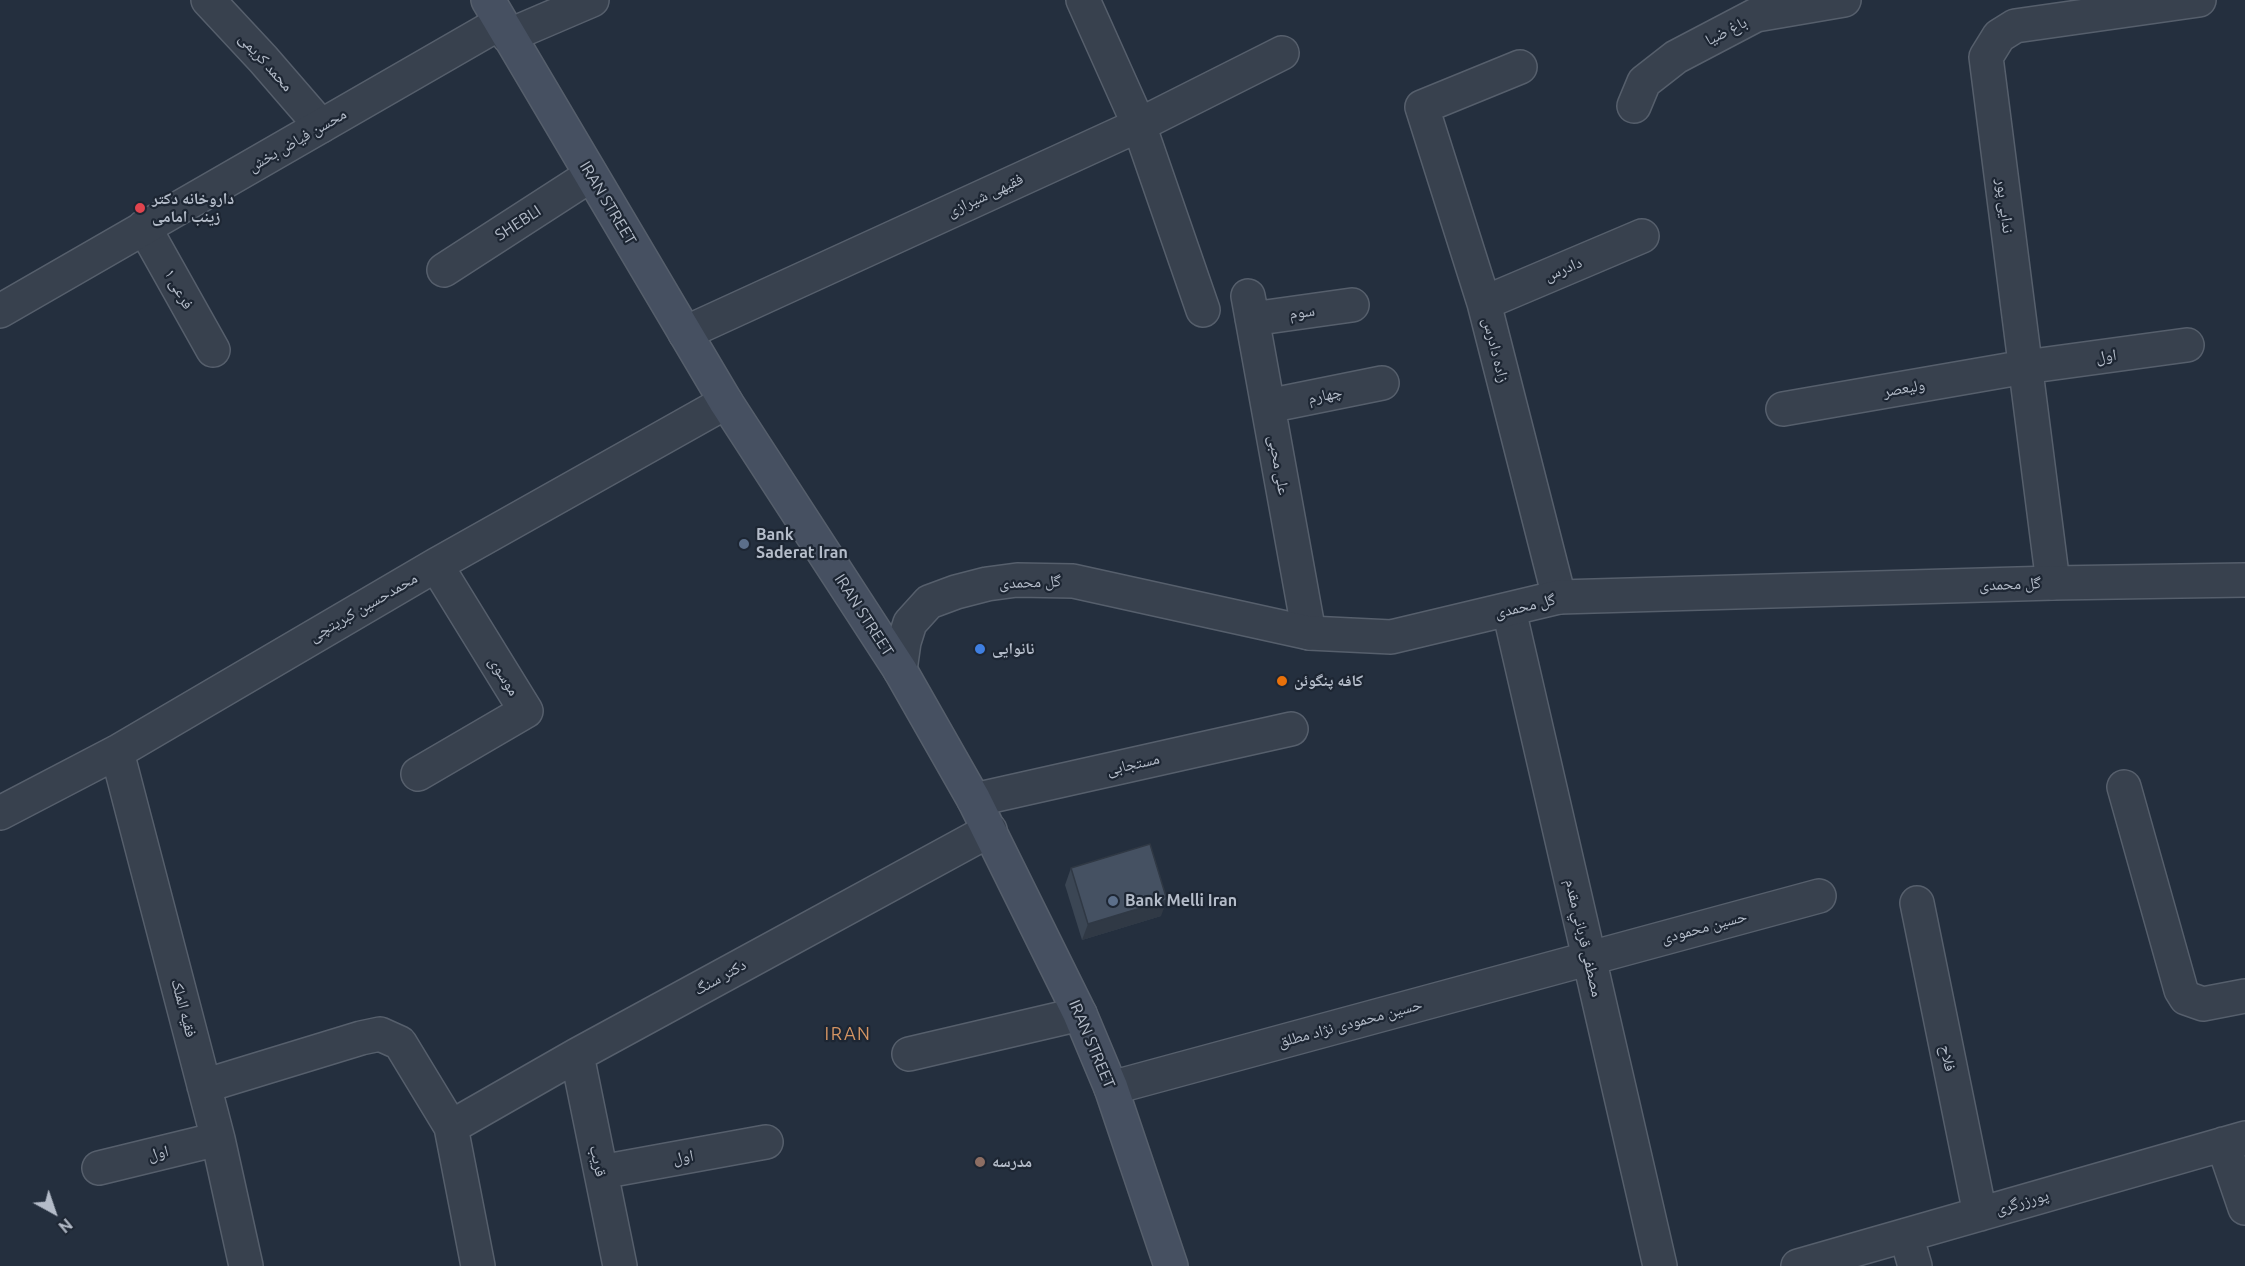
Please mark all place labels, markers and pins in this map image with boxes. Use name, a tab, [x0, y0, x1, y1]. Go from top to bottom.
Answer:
place label: داروخانه دکتر زینب امامی	[152, 189, 234, 227]
marker: داروخانه دکتر زینب امامی	[133, 201, 147, 215]
place label: Bank Saderat Iran	[756, 525, 848, 563]
marker: Bank Saderat Iran	[737, 537, 751, 551]
place label: نانوایی	[992, 639, 1034, 659]
marker: نانوایی	[973, 642, 987, 656]
place label: کافه پنگوئن	[1294, 671, 1363, 691]
marker: کافه پنگوئن	[1275, 674, 1289, 688]
place label: Bank Melli Iran	[1125, 891, 1237, 911]
marker: Bank Melli Iran	[1106, 894, 1120, 908]
place label: مدرسه	[992, 1152, 1032, 1172]
marker: مدرسه	[973, 1155, 987, 1169]

